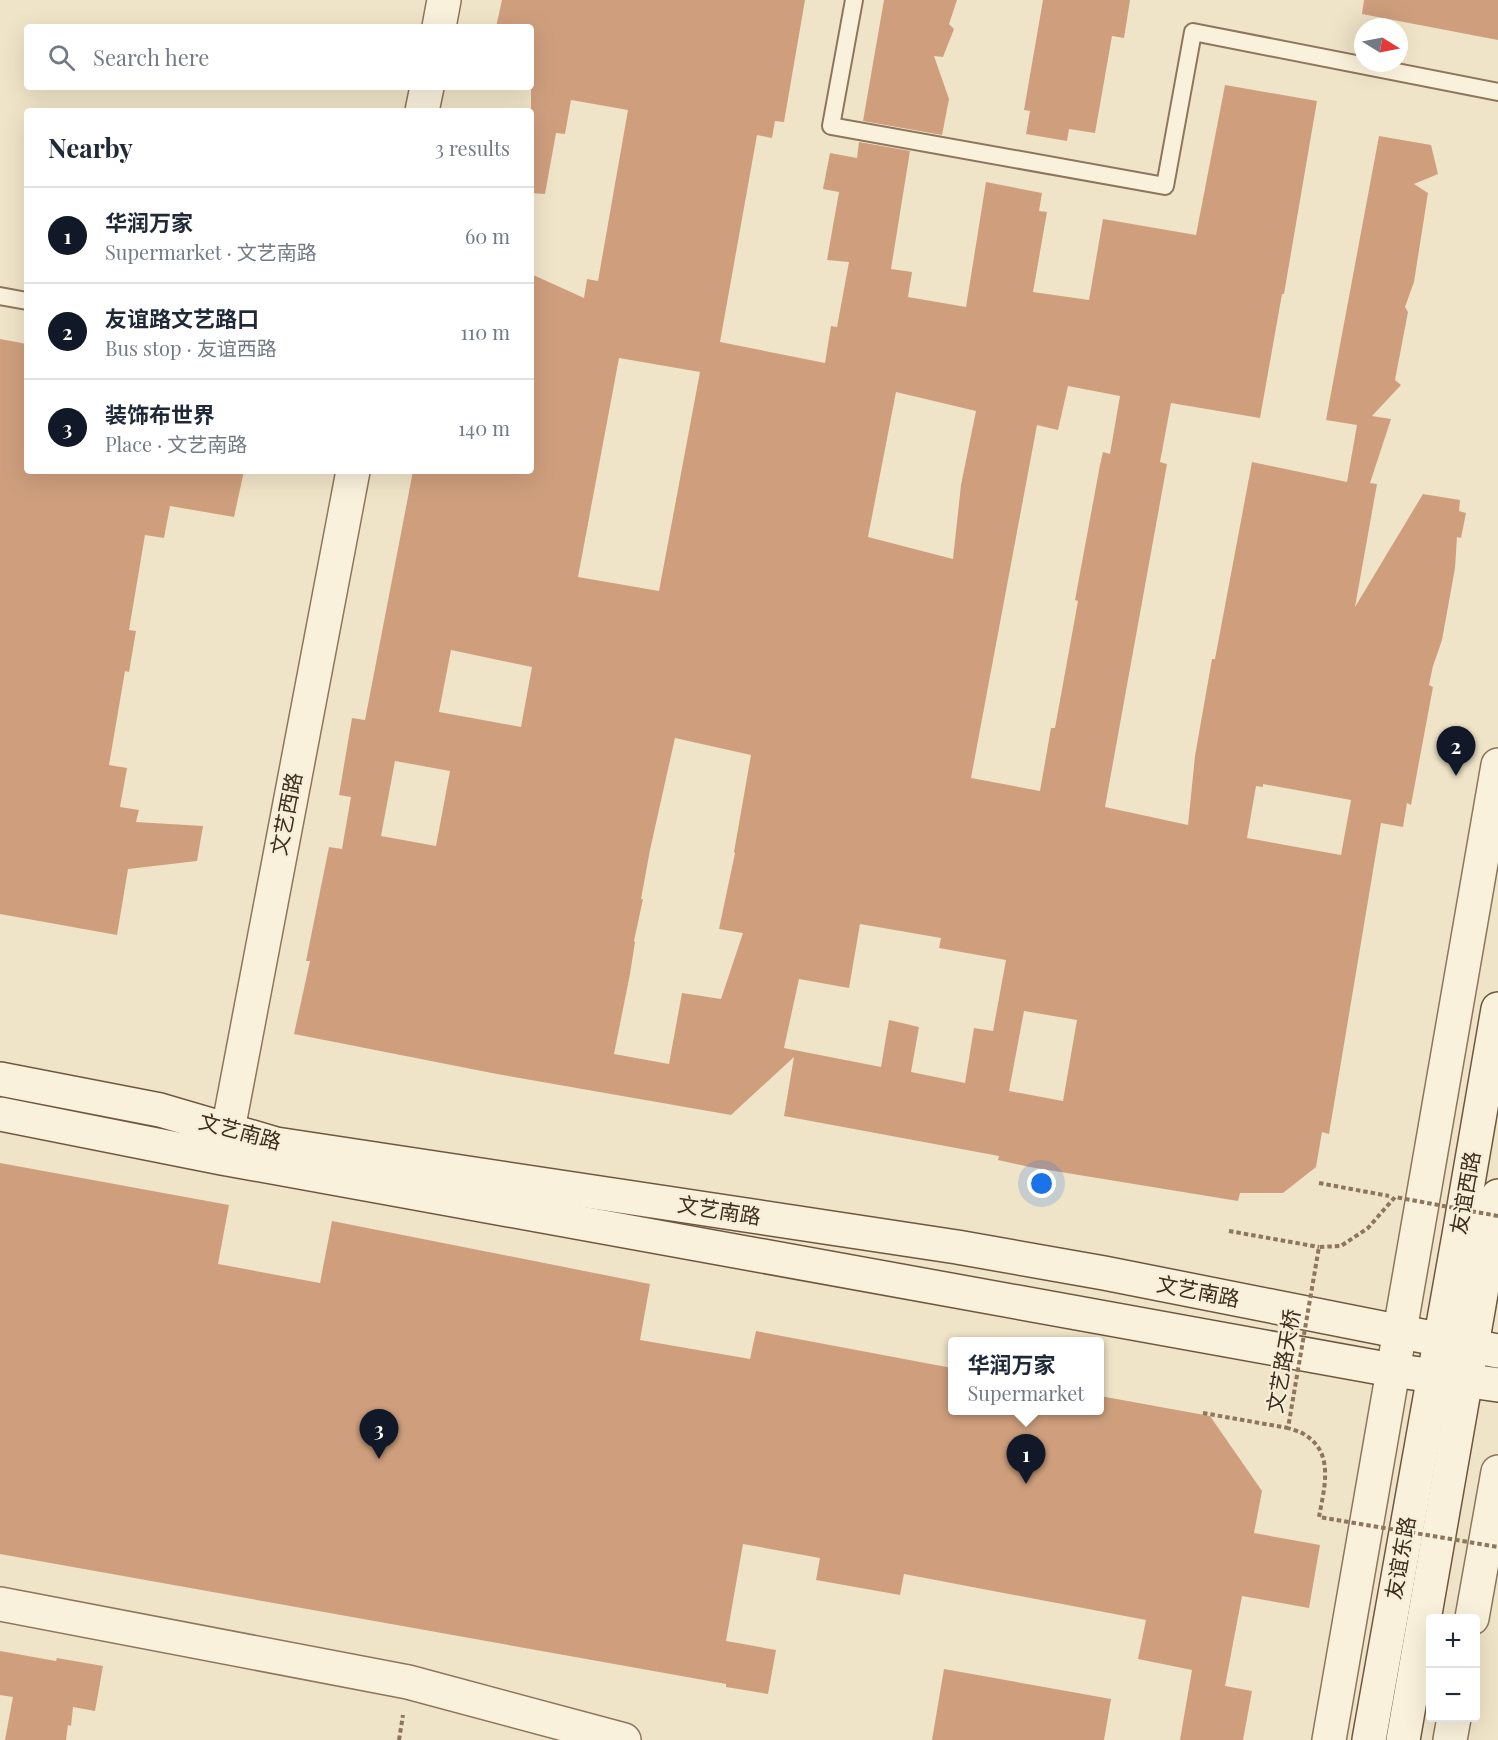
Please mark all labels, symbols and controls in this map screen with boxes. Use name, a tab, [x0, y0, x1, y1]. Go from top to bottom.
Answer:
north arrow	[1354, 18, 1408, 72]
search box	[24, 24, 534, 90]
icon: search	[45, 41, 78, 74]
text: Search here	[93, 42, 209, 72]
text: Nearby	[48, 130, 133, 165]
text: 3 results	[435, 134, 510, 161]
text: 华润万家	[105, 207, 193, 237]
text: 1	[64, 222, 71, 249]
text: 60 m	[465, 222, 510, 249]
text: Supermarket · 文艺南路	[105, 238, 317, 265]
text: 友谊路文艺路口	[105, 303, 259, 333]
text: 2	[62, 318, 73, 345]
text: 110 m	[460, 318, 510, 345]
text: Bus stop · 友谊西路	[105, 334, 277, 361]
text: 装饰布世界	[105, 399, 215, 429]
text: 3	[63, 414, 72, 441]
text: 140 m	[458, 414, 510, 441]
text: Place · 文艺南路	[105, 430, 247, 457]
pin: 2	[1436, 726, 1476, 776]
street label: 文艺西路	[263, 770, 307, 858]
street label: 文艺南路	[196, 1106, 285, 1154]
street label: 友谊西路	[1443, 1149, 1485, 1236]
your location	[1027, 1169, 1056, 1198]
street label: 文艺南路	[676, 1189, 763, 1229]
street label: 文艺南路	[1154, 1268, 1242, 1312]
street label: 文艺路天桥	[1259, 1307, 1305, 1415]
popup	[948, 1337, 1104, 1415]
text: 华润万家	[968, 1349, 1056, 1379]
text: Supermarket	[968, 1379, 1084, 1406]
pin: 3	[360, 1410, 398, 1459]
pin: 1	[1006, 1434, 1046, 1484]
street label: 友谊东路	[1378, 1514, 1420, 1601]
map controls	[1426, 1614, 1480, 1722]
button: +	[1426, 1614, 1480, 1668]
button: −	[1426, 1668, 1480, 1722]

